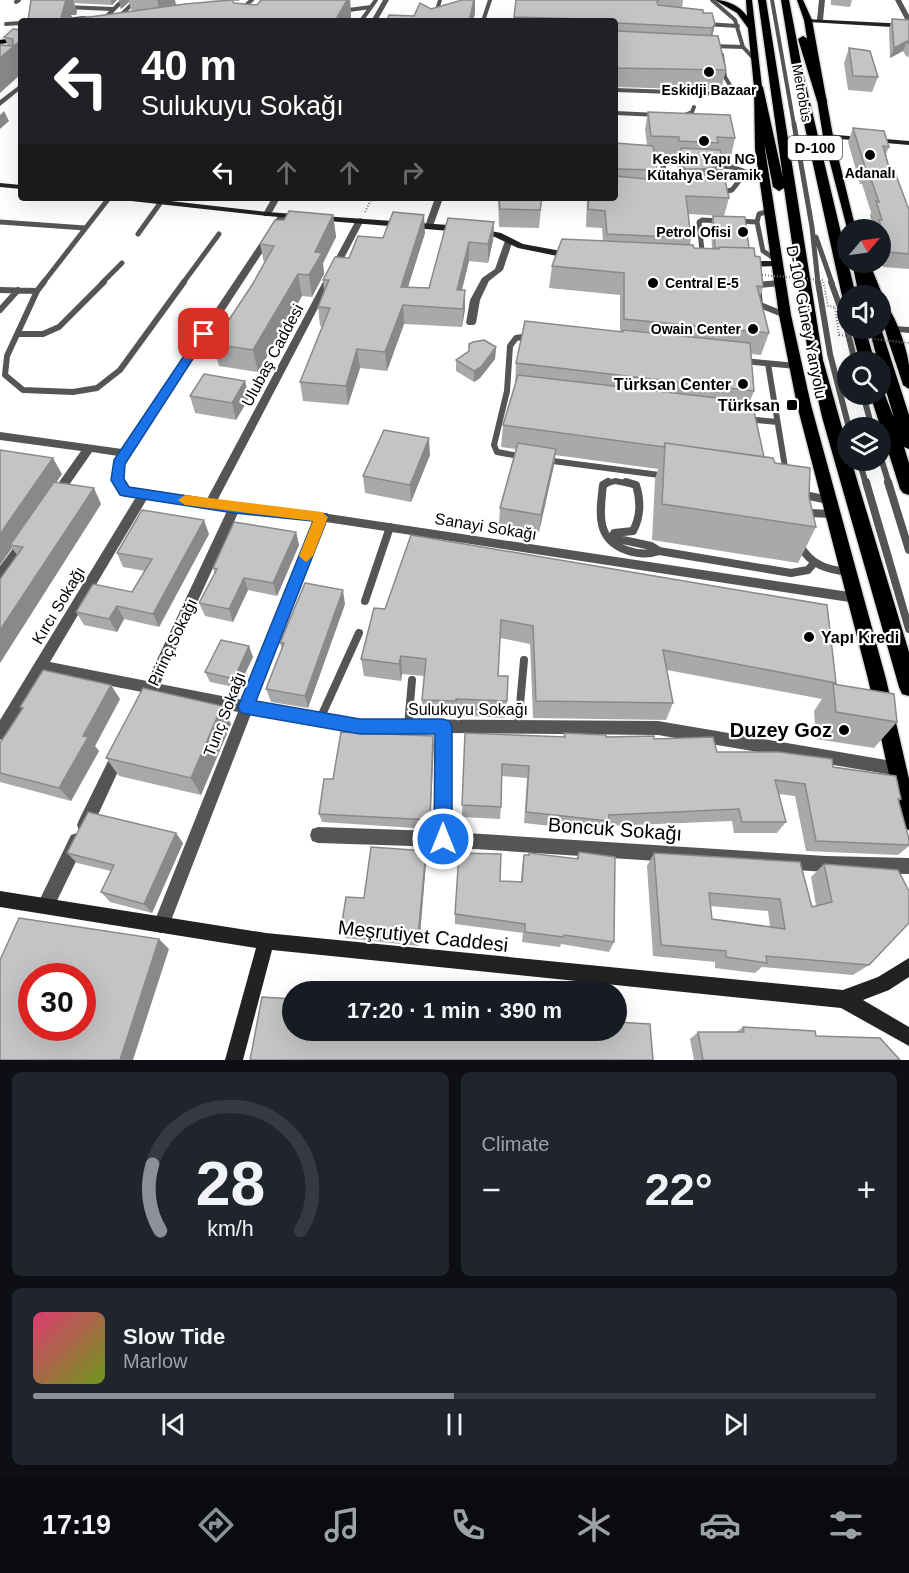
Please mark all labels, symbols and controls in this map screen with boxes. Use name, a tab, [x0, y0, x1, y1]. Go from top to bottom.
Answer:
icon: left	[42, 42, 120, 120]
text: 40 m	[141, 42, 237, 89]
street label: Metrobüs	[789, 63, 815, 123]
marker: Eskidji Bazaar	[702, 65, 716, 79]
place label: Eskidji Bazaar	[662, 82, 757, 98]
text: Sulukuyu Sokağı	[141, 91, 344, 121]
marker: Keskin Yapı NG Kütahya Seramik	[697, 134, 711, 148]
road number: D-100	[788, 136, 842, 160]
marker: Adanalı	[863, 148, 877, 162]
place label: Keskin Yapı NG Kütahya Seramik	[647, 151, 761, 183]
icon: left	[207, 156, 240, 189]
icon: ahead	[270, 156, 303, 189]
icon: ahead	[333, 156, 366, 189]
icon: right	[396, 156, 429, 189]
place label: Adanalı	[845, 165, 895, 181]
north arrow	[837, 219, 891, 273]
map controls	[837, 219, 891, 471]
place label: Petrol Ofisi	[656, 224, 731, 240]
marker: Petrol Ofisi	[736, 225, 750, 239]
street label: D-100 Güney Yanyolu	[783, 244, 830, 400]
place label: Central E-5	[665, 275, 739, 291]
marker: Central E-5	[646, 276, 660, 290]
button: sound	[837, 285, 891, 339]
street label: Ulubaş Caddesi	[238, 301, 306, 409]
pin	[178, 308, 229, 359]
icon: arrive	[187, 317, 220, 350]
place label: Owain Center	[651, 321, 742, 337]
marker: Owain Center	[746, 322, 760, 336]
button: search	[837, 351, 891, 405]
place label: Türksan Center	[614, 376, 731, 393]
marker: Türksan Center	[736, 377, 750, 391]
place label: Türksan	[718, 397, 780, 414]
marker: Türksan	[785, 398, 799, 412]
button: layers	[837, 417, 891, 471]
street label: Sanayi Sokağı	[434, 510, 538, 543]
street label: Kırcı Sokağı	[29, 564, 88, 647]
street label: Pirinç Sokağı	[145, 596, 200, 689]
place label: Yapı Kredi	[821, 629, 899, 646]
marker: Yapı Kredi	[802, 630, 816, 644]
street label: Tunç Sokağı	[201, 669, 248, 759]
street label: Sulukuyu Sokağı	[408, 701, 528, 718]
place label: Duzey Goz	[730, 719, 832, 741]
marker: Duzey Goz	[837, 723, 851, 737]
position arrow	[411, 807, 475, 871]
street label: Boncuk Sokağı	[547, 813, 683, 845]
street label: Meşrutiyet Caddesi	[337, 916, 509, 956]
speed limit sign: 30	[18, 963, 96, 1041]
text: 17:20 · 1 min · 390 m	[347, 998, 562, 1023]
text: Climate	[482, 1133, 549, 1155]
text: 28	[196, 1149, 265, 1218]
text: 22°	[645, 1164, 713, 1215]
text: −	[482, 1171, 501, 1208]
text: +	[857, 1171, 876, 1208]
text: km/h	[207, 1217, 253, 1241]
text: Slow Tide	[123, 1324, 225, 1349]
text: Marlow	[123, 1350, 187, 1372]
icon: previous	[157, 1408, 190, 1441]
icon: pause	[438, 1408, 471, 1441]
icon: next	[719, 1408, 752, 1441]
icon: directions	[195, 1504, 237, 1546]
icon: music	[321, 1504, 363, 1546]
icon: phone	[447, 1504, 489, 1546]
icon: climate	[573, 1504, 615, 1546]
icon: car	[699, 1504, 741, 1546]
icon: filters	[825, 1504, 867, 1546]
text: 17:19	[42, 1510, 111, 1540]

